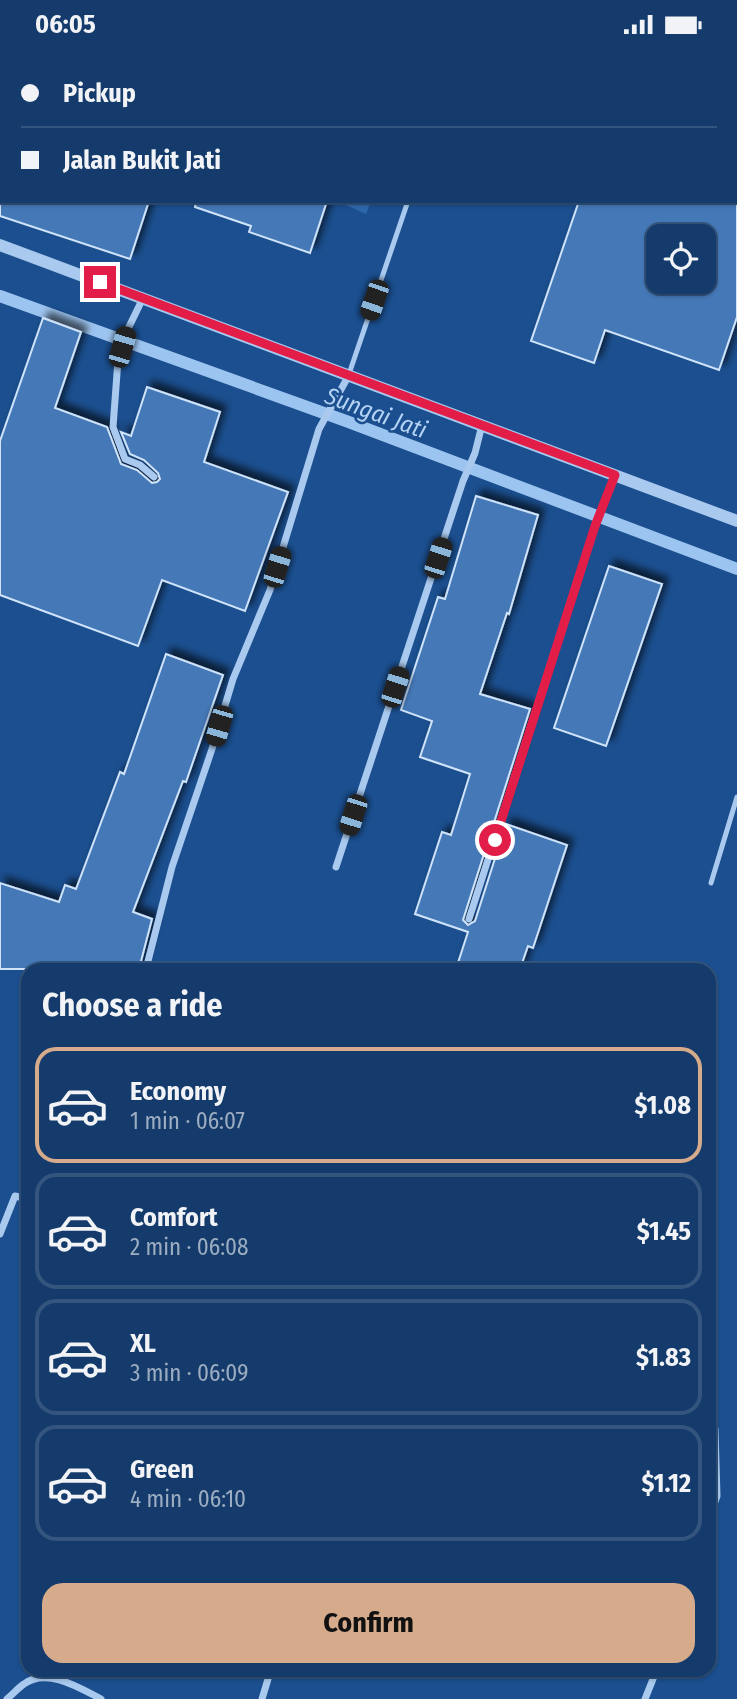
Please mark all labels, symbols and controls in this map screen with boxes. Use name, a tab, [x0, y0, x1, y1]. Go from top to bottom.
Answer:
text: 06:05	[35, 9, 96, 40]
text: Pickup	[63, 78, 136, 109]
text: Jalan Bukit Jati	[63, 145, 221, 176]
map controls	[646, 224, 716, 294]
button: locate	[646, 224, 716, 294]
route end	[84, 266, 116, 298]
car	[358, 277, 391, 323]
car	[107, 324, 138, 370]
water label: Sungai Jati	[320, 381, 431, 444]
car	[422, 535, 455, 581]
car	[261, 544, 294, 590]
car	[379, 664, 412, 710]
car	[204, 703, 235, 749]
car	[337, 792, 370, 838]
route start	[479, 824, 511, 856]
text: Choose a ride	[42, 986, 223, 1024]
icon: car	[46, 1074, 109, 1137]
text: Economy	[130, 1076, 226, 1107]
text: $1.08	[634, 1090, 691, 1121]
text: 1 min · 06:07	[130, 1107, 245, 1135]
icon: car	[46, 1200, 109, 1263]
text: Comfort	[130, 1202, 218, 1233]
text: $1.45	[637, 1216, 691, 1247]
text: 2 min · 06:08	[130, 1233, 249, 1261]
icon: car	[46, 1326, 109, 1389]
text: XL	[130, 1328, 156, 1359]
text: $1.83	[636, 1342, 691, 1373]
text: 3 min · 06:09	[130, 1359, 248, 1387]
icon: car	[46, 1452, 109, 1515]
text: Green	[130, 1454, 194, 1485]
text: $1.12	[642, 1468, 691, 1499]
text: 4 min · 06:10	[130, 1485, 246, 1513]
button: Confirm	[42, 1583, 695, 1663]

